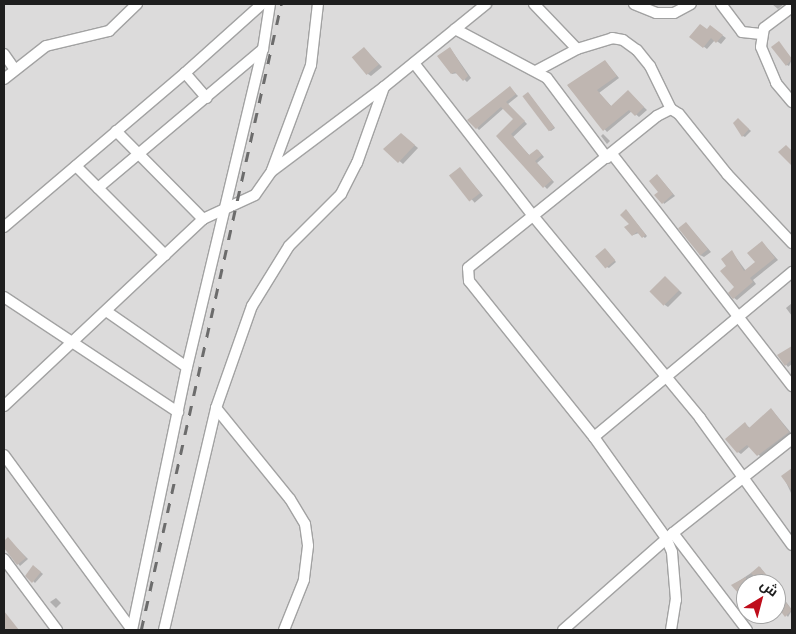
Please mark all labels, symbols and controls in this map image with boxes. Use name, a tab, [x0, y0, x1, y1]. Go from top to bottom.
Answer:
north arrow	[736, 574, 786, 624]
text: ش	[757, 575, 782, 600]

